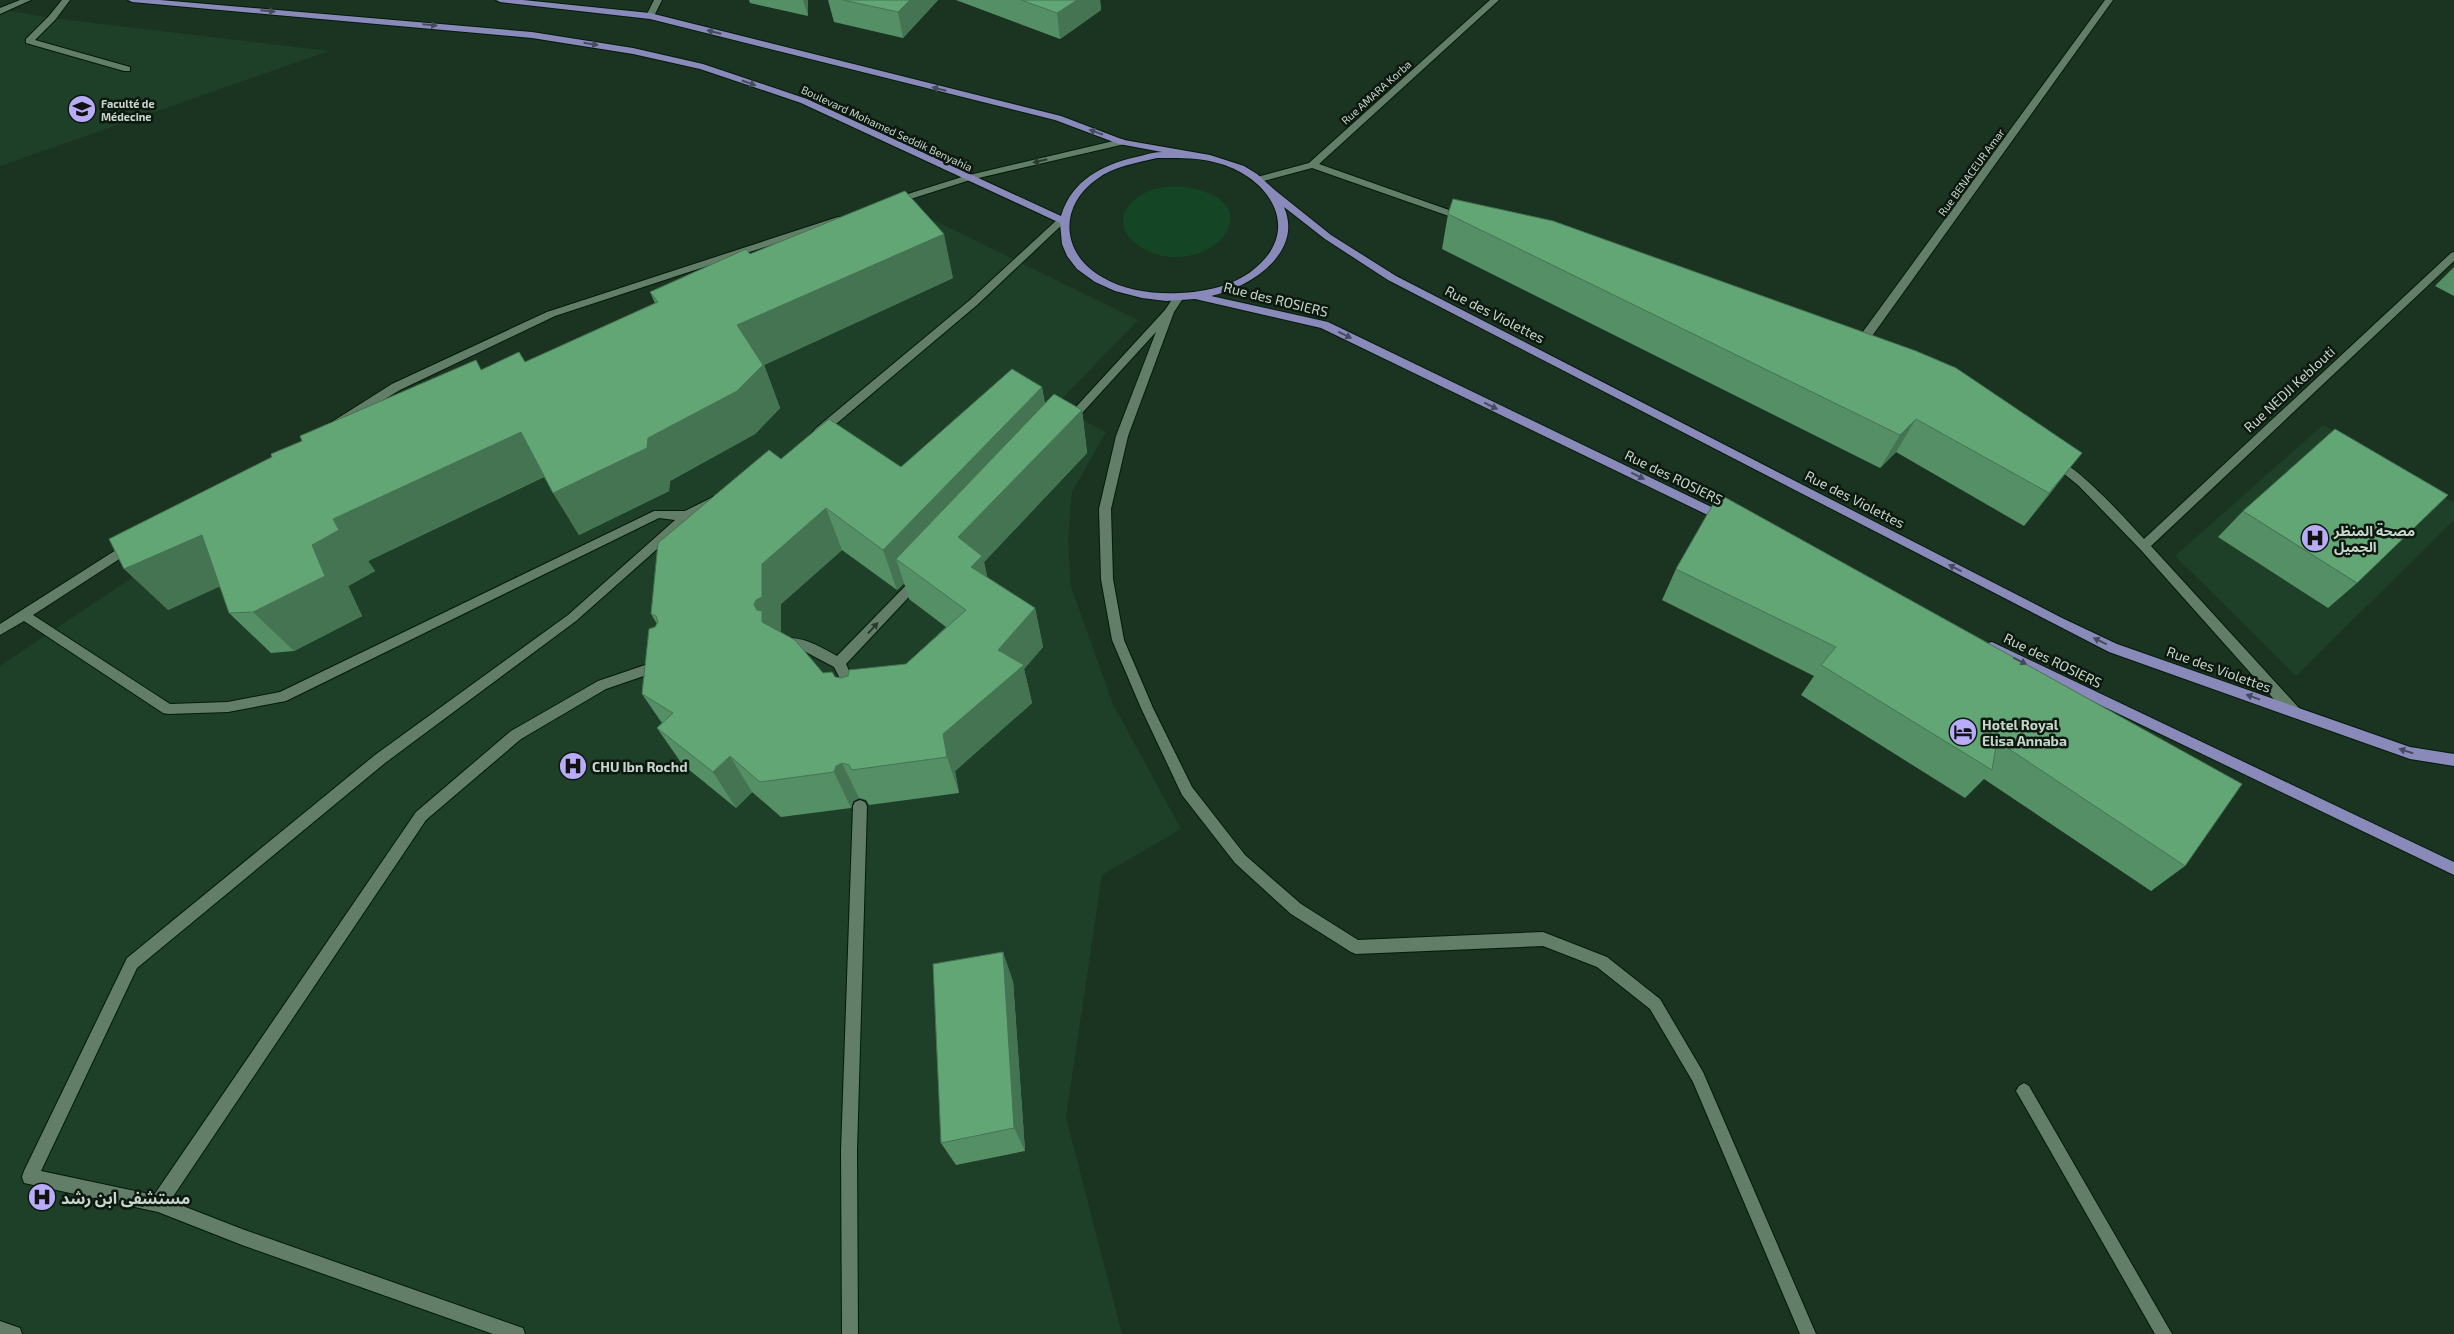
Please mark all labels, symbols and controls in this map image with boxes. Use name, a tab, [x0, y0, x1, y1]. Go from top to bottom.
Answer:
one-way arrow	[260, 7, 276, 15]
one-way arrow	[422, 22, 438, 30]
one-way arrow	[706, 28, 721, 36]
one-way arrow	[584, 41, 600, 49]
street label: Rue AMARA Korba	[1338, 57, 1414, 127]
one-way arrow	[742, 79, 757, 87]
street label: Boulevard Mohamed Seddik Benyahia	[799, 83, 975, 173]
one-way arrow	[932, 84, 947, 92]
school or university icon: Faculté de Médecine	[67, 94, 97, 124]
place label: Faculté de Médecine	[101, 97, 155, 123]
street label: Rue BENACEUR Amar	[1935, 125, 2007, 218]
one-way arrow	[1088, 128, 1103, 135]
one-way arrow	[1033, 157, 1048, 165]
street label: Rue des ROSIERS	[1222, 278, 1330, 320]
street label: Rue des Violettes	[1442, 282, 1548, 346]
one-way arrow	[1338, 331, 1352, 339]
street label: Rue NEDJI Keblouti	[2240, 343, 2338, 435]
one-way arrow	[1484, 402, 1498, 410]
street label: Rue des ROSIERS	[1622, 446, 1726, 508]
street label: Rue des Violettes	[1802, 467, 1908, 531]
one-way arrow	[1630, 472, 1645, 480]
place label: مصحة المنظر الجميل	[2333, 522, 2415, 555]
hospital icon: مصحة المنظر الجميل	[2300, 523, 2330, 553]
one-way arrow	[1948, 564, 1963, 572]
one-way arrow	[867, 622, 879, 634]
street label: Rue des ROSIERS	[2001, 629, 2105, 691]
one-way arrow	[2093, 637, 2108, 646]
street label: Rue des Violettes	[2165, 642, 2273, 696]
one-way arrow	[2013, 657, 2028, 665]
one-way arrow	[2245, 693, 2260, 701]
place label: Hotel Royal Elisa Annaba	[1982, 716, 2067, 749]
hotel icon: Hotel Royal Elisa Annaba	[1948, 717, 1978, 747]
one-way arrow	[2399, 747, 2414, 755]
hospital icon: CHU Ibn Rochd	[558, 751, 588, 781]
place label: CHU Ibn Rochd	[592, 758, 688, 775]
hospital icon: مستشفى ابن رشد	[27, 1182, 57, 1212]
place label: مستشفى ابن رشد	[61, 1188, 190, 1208]

